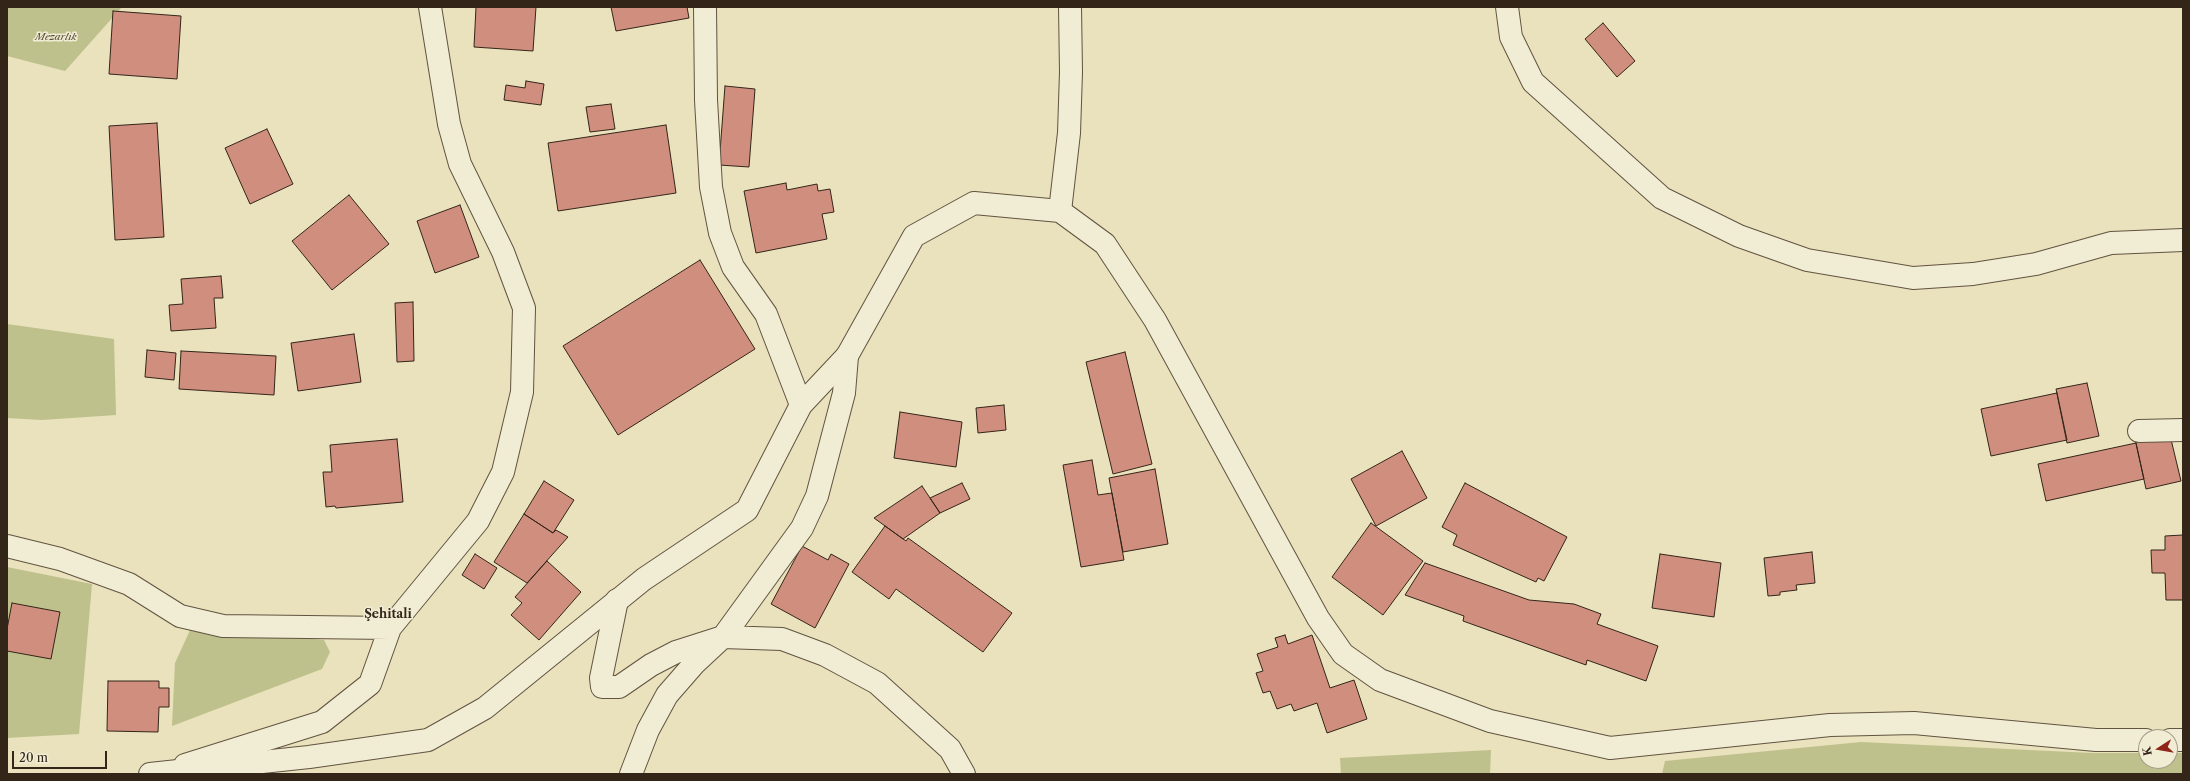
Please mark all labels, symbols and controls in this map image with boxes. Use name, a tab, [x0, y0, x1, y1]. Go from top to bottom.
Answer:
park label: Mezarlık	[35, 31, 77, 43]
district label: Şehitali	[364, 608, 412, 622]
north arrow	[2138, 729, 2178, 769]
scale bar	[14, 743, 109, 769]
text: K	[2139, 746, 2155, 757]
text: 20 m	[19, 750, 48, 765]

